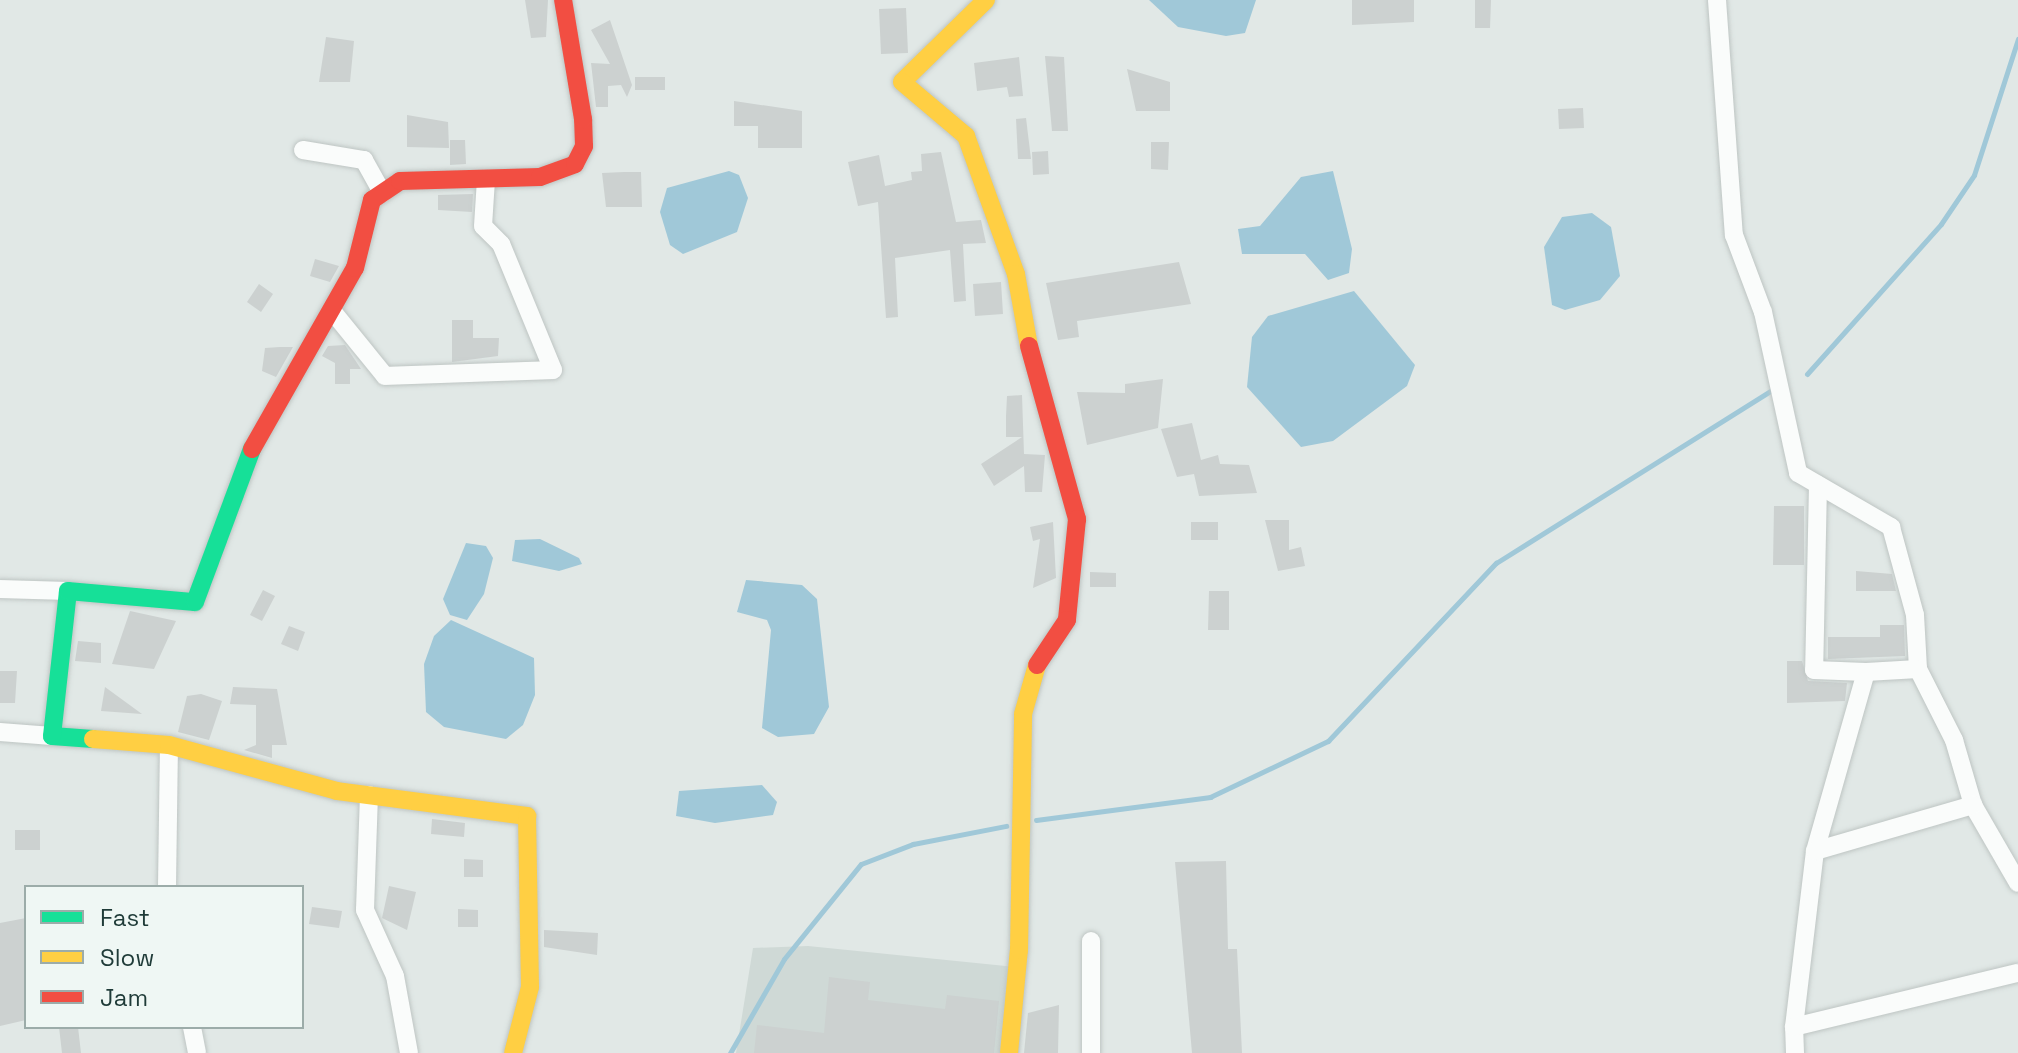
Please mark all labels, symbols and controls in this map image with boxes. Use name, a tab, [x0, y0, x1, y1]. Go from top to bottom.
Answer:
legend	[24, 885, 304, 1029]
text: Fast	[100, 902, 150, 933]
text: Slow	[100, 942, 154, 973]
text: Jam	[100, 982, 148, 1013]

